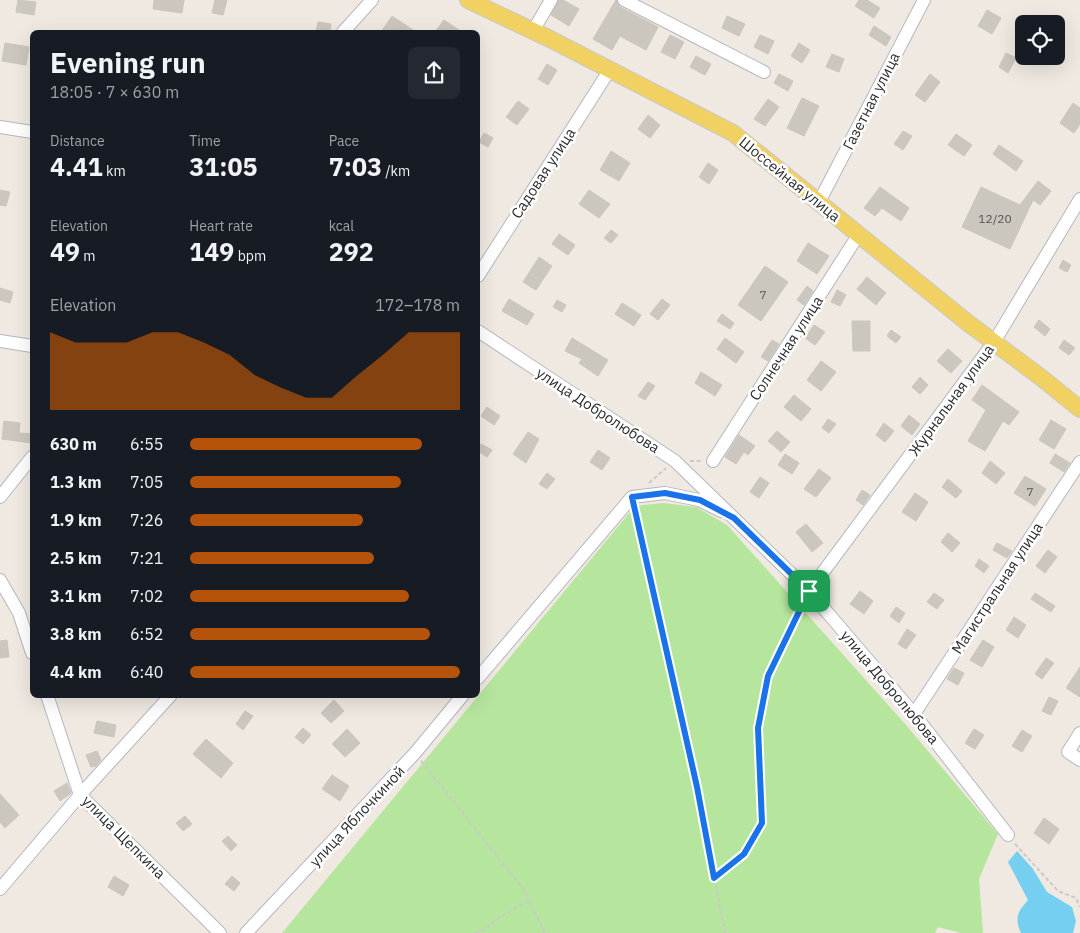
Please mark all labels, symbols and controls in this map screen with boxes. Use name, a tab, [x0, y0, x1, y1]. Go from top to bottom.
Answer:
map controls	[1015, 15, 1065, 65]
button: locate	[1015, 15, 1065, 65]
text: Evening run	[50, 44, 206, 81]
button: share	[408, 47, 460, 99]
street label: Газетная улица	[838, 49, 904, 153]
text: 18:05 · 7 × 630 m	[50, 82, 179, 102]
street label: Садовая улица	[507, 124, 579, 222]
text: Distance	[50, 132, 105, 150]
text: Time	[189, 132, 221, 150]
text: Pace	[329, 132, 359, 150]
street label: Шоссейная улица	[736, 132, 844, 226]
text: 4.41	[50, 150, 103, 183]
text: 31:05	[189, 150, 258, 183]
text: 7:03	[329, 150, 382, 183]
text: km	[103, 162, 126, 180]
text: /km	[382, 162, 410, 180]
house number: 12/20	[978, 211, 1012, 226]
text: Elevation	[50, 217, 108, 235]
text: Heart rate	[189, 217, 253, 235]
text: kcal	[329, 217, 354, 235]
text: 49	[50, 235, 80, 268]
text: 149	[189, 235, 234, 268]
text: 292	[329, 235, 374, 268]
text: m	[80, 247, 96, 265]
text: bpm	[234, 247, 266, 265]
house number: 7	[759, 287, 767, 302]
street label: Солнечная улица	[745, 292, 827, 404]
text: Elevation	[50, 295, 116, 315]
text: 172–178 m	[375, 295, 460, 315]
street label: Журнальная улица	[904, 340, 998, 460]
street label: улица Добролюбова	[533, 363, 663, 457]
text: 630 m	[50, 434, 97, 454]
text: 6:55	[130, 434, 163, 454]
text: 1.3 km	[50, 472, 101, 492]
text: 7:05	[130, 472, 163, 492]
house number: 7	[1026, 484, 1034, 499]
text: 1.9 km	[50, 510, 101, 530]
text: 7:26	[130, 510, 163, 530]
street label: Магистральная улица	[947, 519, 1047, 657]
text: 2.5 km	[50, 548, 101, 568]
text: 7:21	[130, 548, 163, 568]
pin	[788, 570, 830, 612]
icon: arrive	[795, 577, 823, 605]
text: 3.1 km	[50, 586, 101, 606]
text: 7:02	[130, 586, 163, 606]
text: 3.8 km	[50, 624, 101, 644]
text: 6:52	[130, 624, 163, 644]
street label: улица Добролюбова	[837, 626, 943, 748]
text: 4.4 km	[50, 662, 101, 682]
text: 6:40	[130, 662, 163, 682]
street label: улица Яблочкиной	[305, 762, 409, 870]
street label: улица Щепкина	[78, 791, 170, 883]

